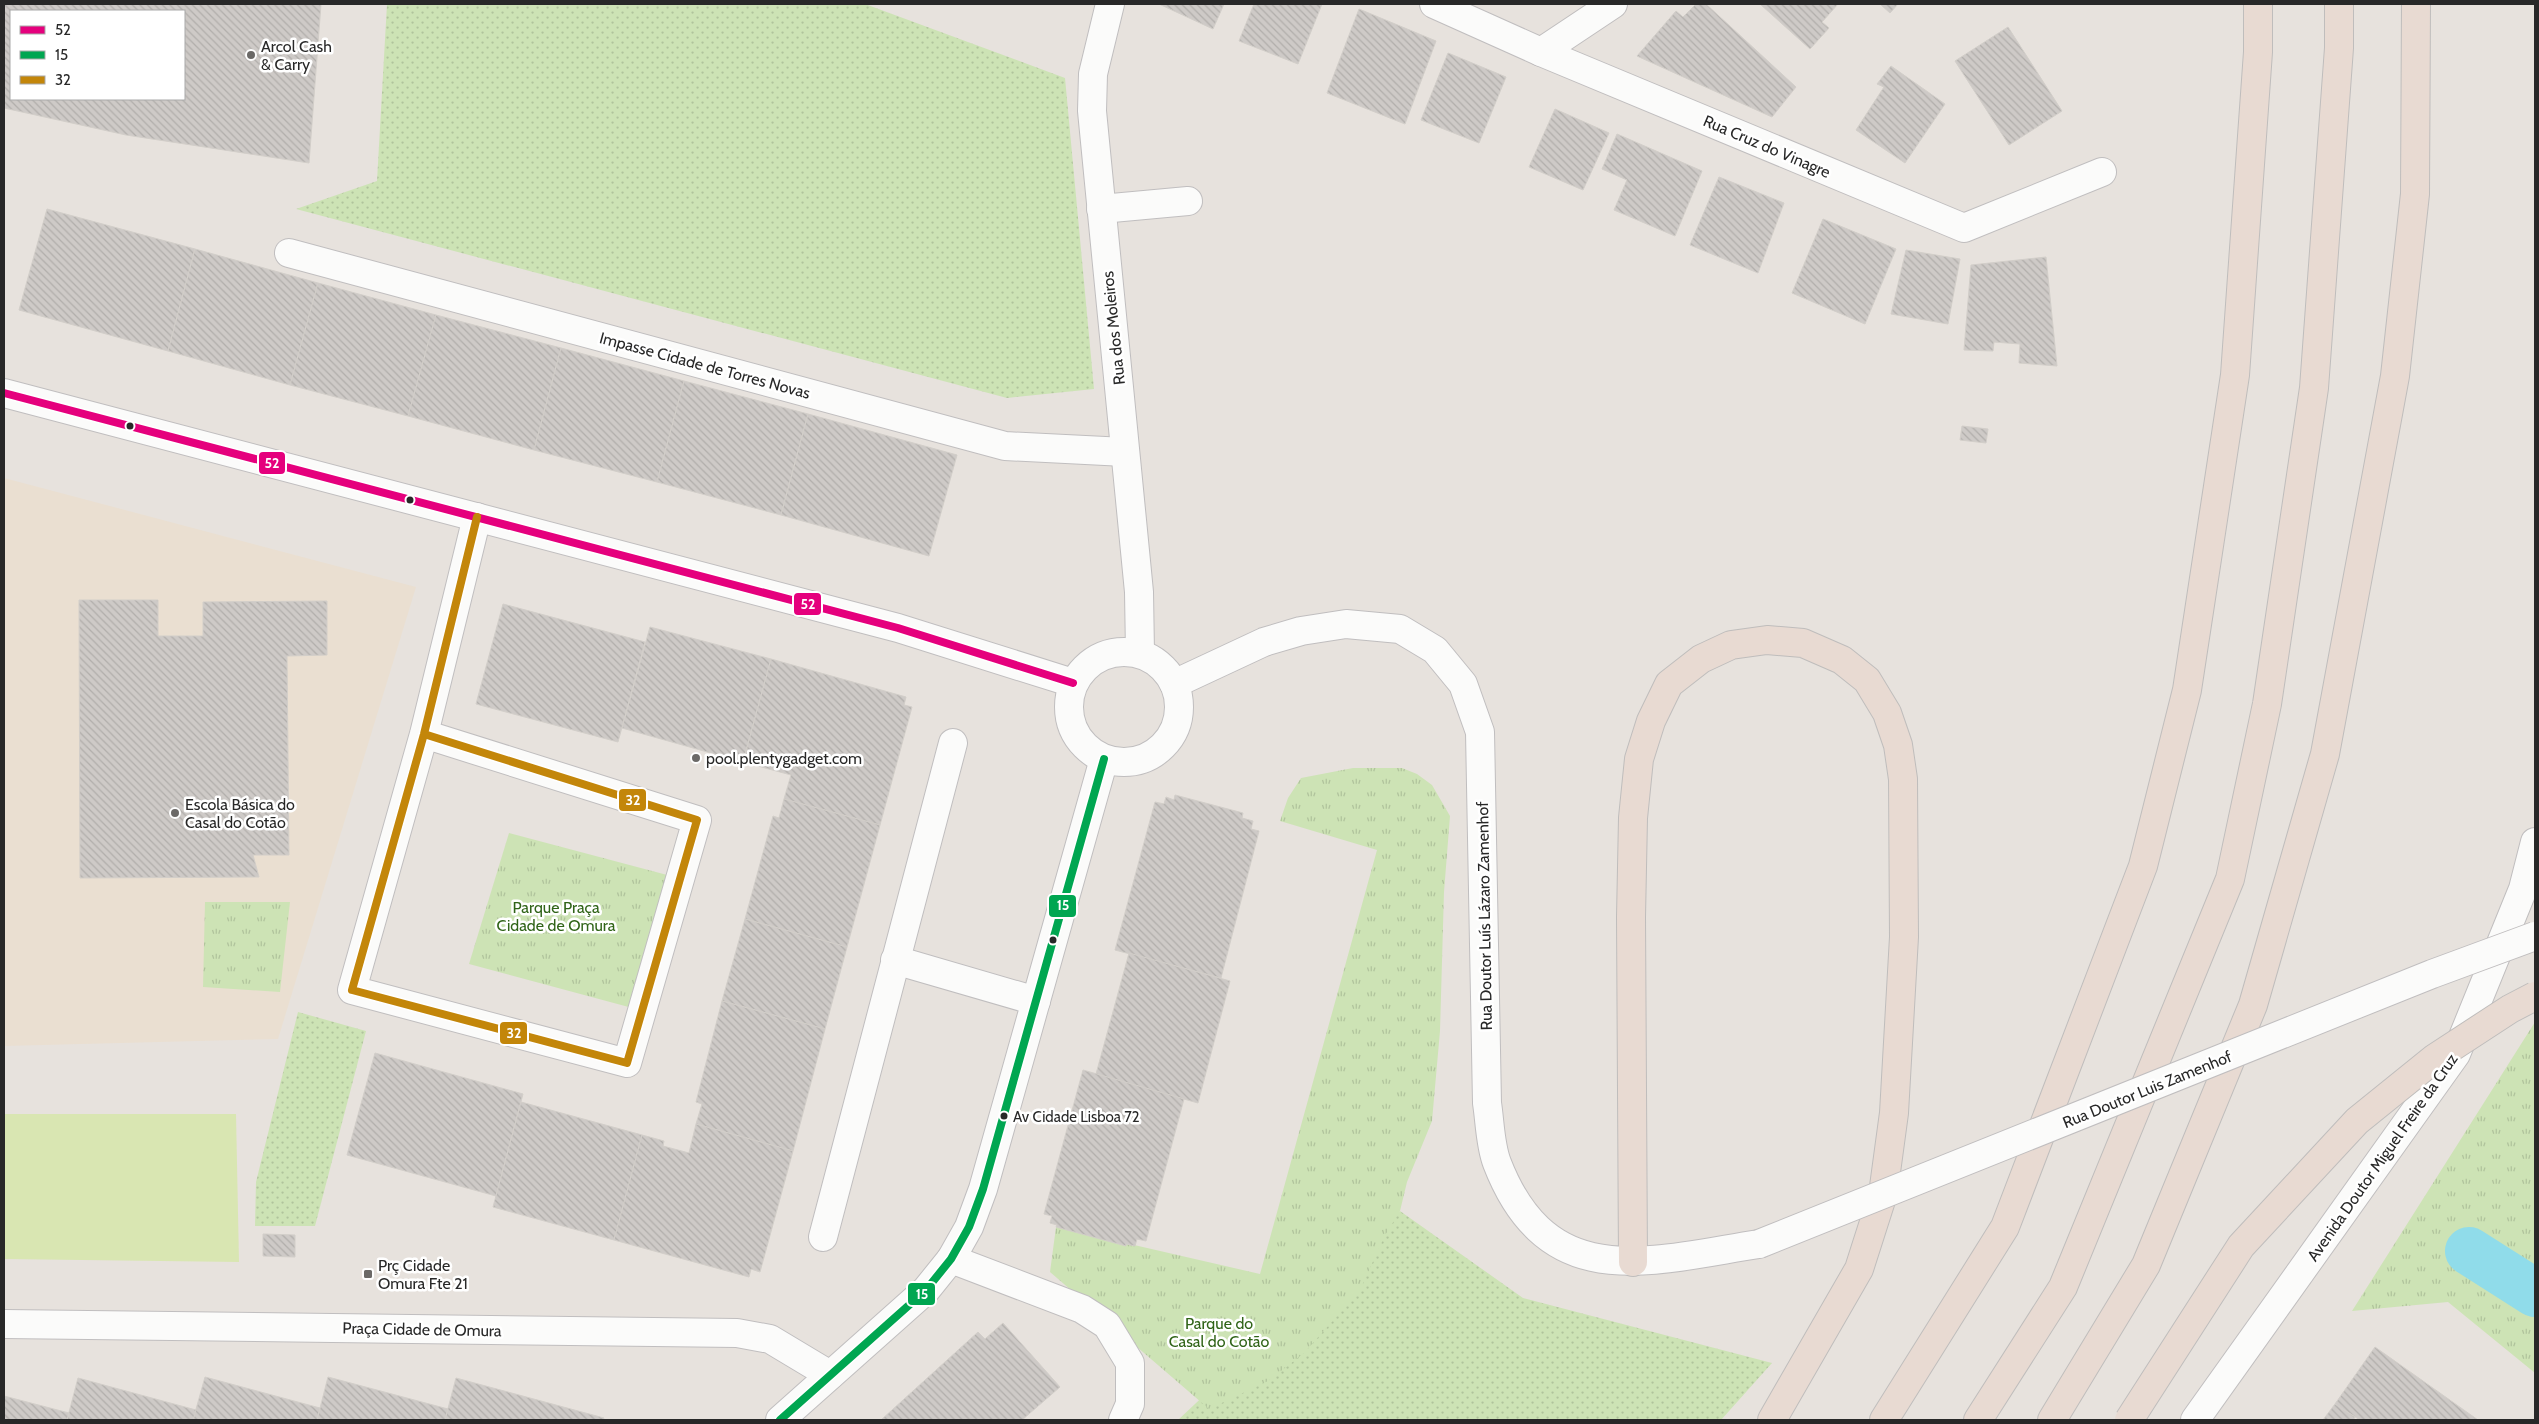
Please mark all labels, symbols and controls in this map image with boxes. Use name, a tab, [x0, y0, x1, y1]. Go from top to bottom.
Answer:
legend	[10, 10, 185, 100]
text: 52	[55, 21, 71, 39]
place label: Arcol Cash & Carry	[261, 37, 332, 74]
text: 15	[55, 46, 68, 64]
marker: Arcol Cash & Carry	[245, 49, 257, 61]
text: 32	[55, 71, 71, 89]
street label: Rua Cruz do Vinagre	[1700, 111, 1833, 182]
street label: Rua dos Moleiros	[1098, 270, 1129, 386]
street label: Impasse Cidade de Torres Novas	[597, 328, 813, 403]
unlabelled marker	[125, 421, 135, 431]
line badge: 52	[258, 451, 286, 475]
text: 52	[265, 454, 279, 472]
unlabelled marker	[405, 495, 415, 505]
line badge: 52	[793, 592, 822, 616]
text: 52	[801, 595, 815, 613]
place label: pool.plentygadget.com	[706, 749, 862, 768]
marker: pool.plentygadget.com	[690, 752, 702, 764]
line badge: 32	[618, 788, 647, 812]
text: 32	[626, 791, 640, 809]
place label: Escola Básica do Casal do Cotão	[185, 795, 295, 832]
street label: Rua Doutor Luís Lázaro Zamenhof	[1473, 801, 1496, 1031]
marker: Escola Básica do Casal do Cotão	[169, 807, 181, 819]
line badge: 15	[1048, 894, 1077, 918]
text: 15	[1057, 896, 1069, 914]
park label: Parque Praça Cidade de Omura	[497, 898, 616, 935]
unlabelled marker	[1048, 935, 1058, 945]
line badge: 32	[499, 1021, 528, 1045]
text: 32	[507, 1024, 521, 1042]
street label: Rua Doutor Luis Zamenhof	[2060, 1047, 2235, 1132]
street label: Avenida Doutor Miguel Freire da Cruz	[2303, 1049, 2462, 1265]
place label: Av Cidade Lisboa 72	[1013, 1108, 1140, 1126]
marker: Av Cidade Lisboa 72	[999, 1111, 1009, 1121]
place label: Prç Cidade Omura Fte 21	[378, 1256, 468, 1293]
marker: Prç Cidade Omura Fte 21	[362, 1268, 374, 1280]
line badge: 15	[907, 1282, 936, 1306]
text: 15	[916, 1285, 928, 1303]
park label: Parque do Casal do Cotão	[1169, 1314, 1270, 1351]
street label: Praça Cidade de Omura	[342, 1319, 502, 1340]

